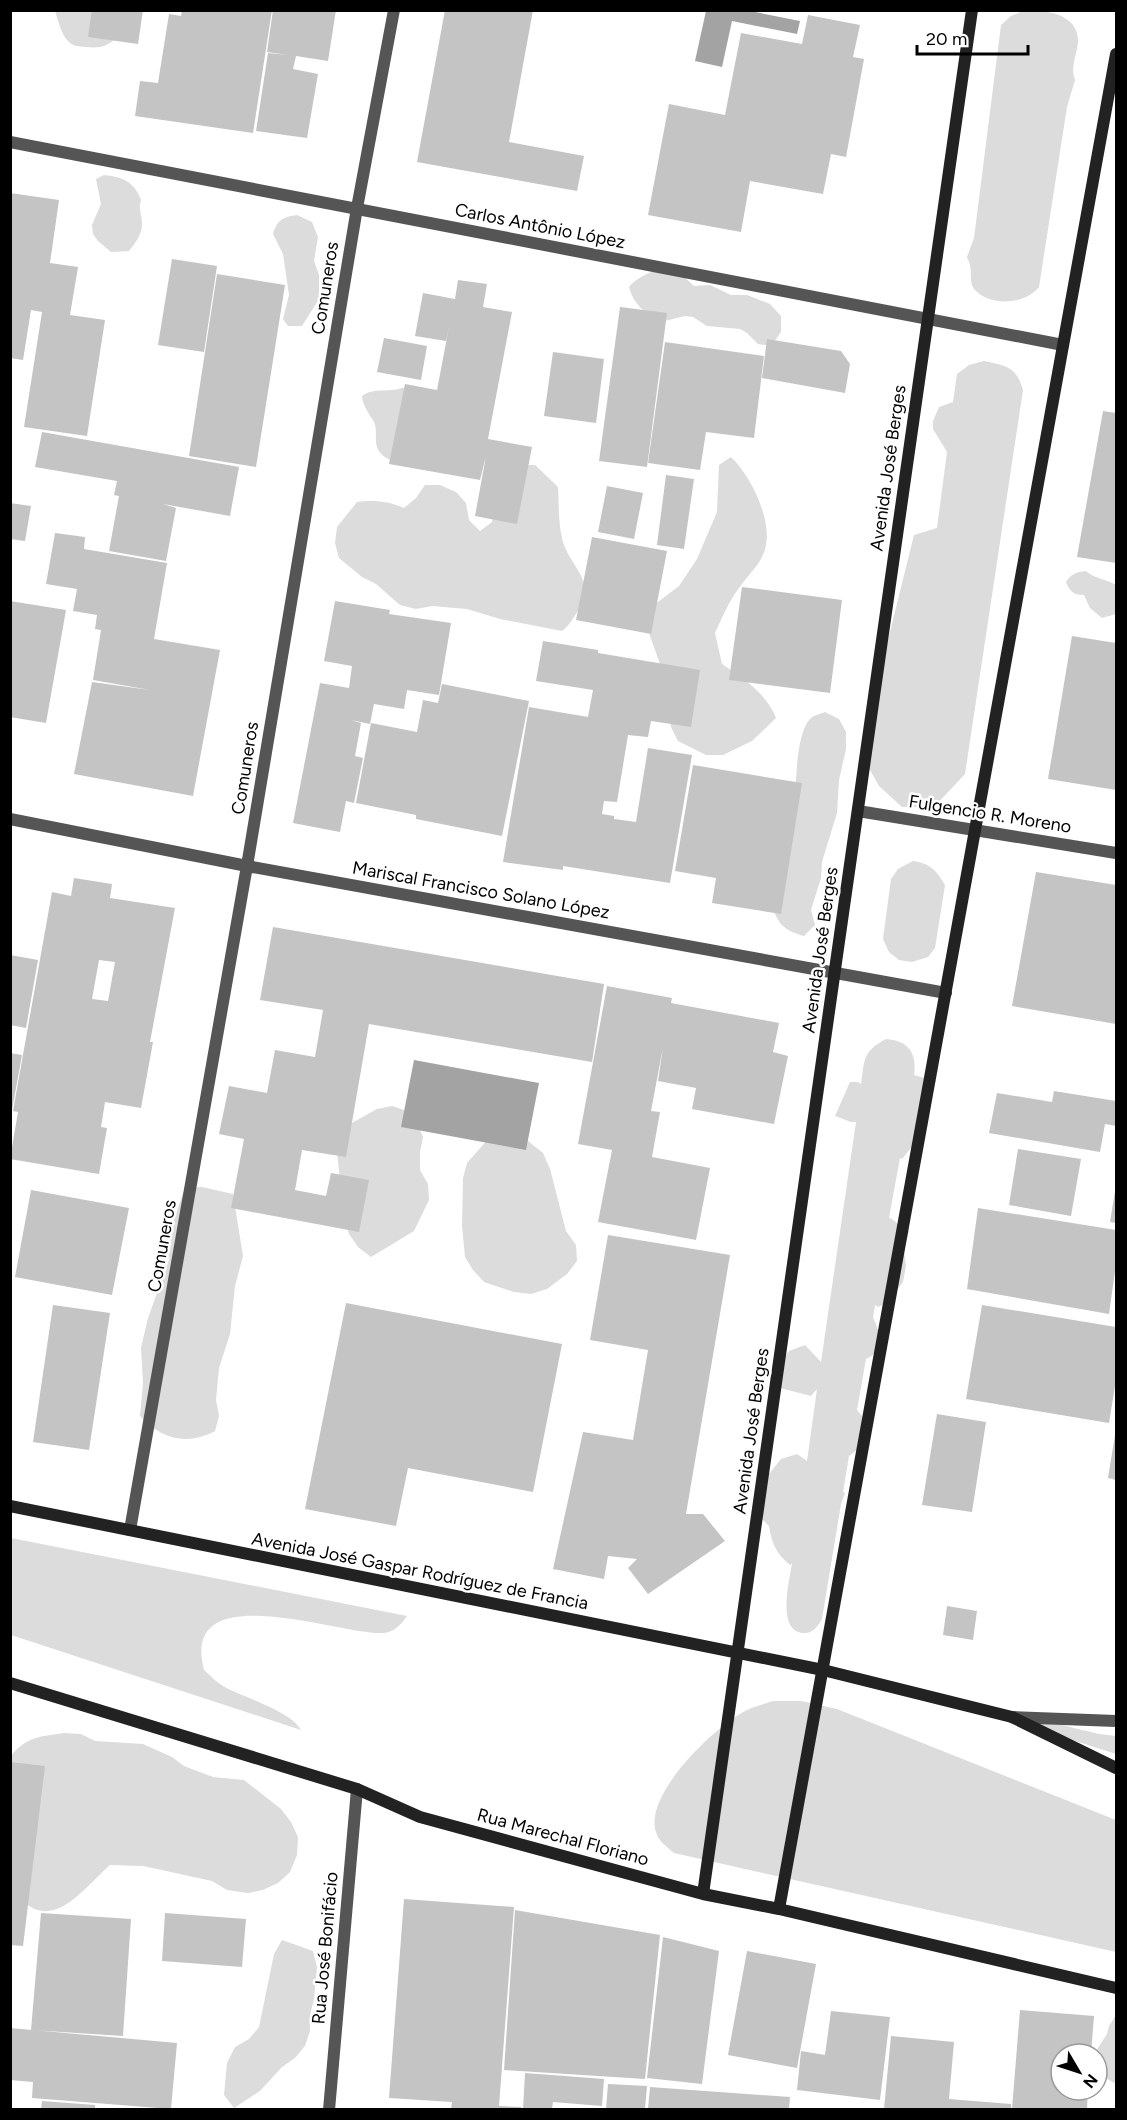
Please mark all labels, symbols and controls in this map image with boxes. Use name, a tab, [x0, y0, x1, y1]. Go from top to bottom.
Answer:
scale bar	[917, 18, 1028, 56]
text: 20 m	[926, 28, 967, 50]
street label: Carlos Antônio López	[453, 199, 627, 253]
street label: Comuneros	[307, 240, 343, 336]
street label: Avenida José Berges	[865, 384, 911, 552]
street label: Comuneros	[227, 720, 263, 816]
street label: Fulgencio R. Moreno	[907, 790, 1073, 838]
street label: Mariscal Francisco Solano López	[351, 857, 612, 924]
street label: Avenida José Berges	[797, 866, 843, 1034]
street label: Comuneros	[143, 1198, 181, 1294]
street label: Avenida José Berges	[728, 1347, 774, 1515]
street label: Avenida José Gaspar Rodríguez de Francia	[250, 1528, 590, 1614]
street label: Rua Marechal Floriano	[475, 1804, 651, 1870]
street label: Rua José Bonifácio	[307, 1871, 343, 2025]
north arrow	[1049, 2042, 1109, 2102]
text: N	[1079, 2070, 1102, 2092]

